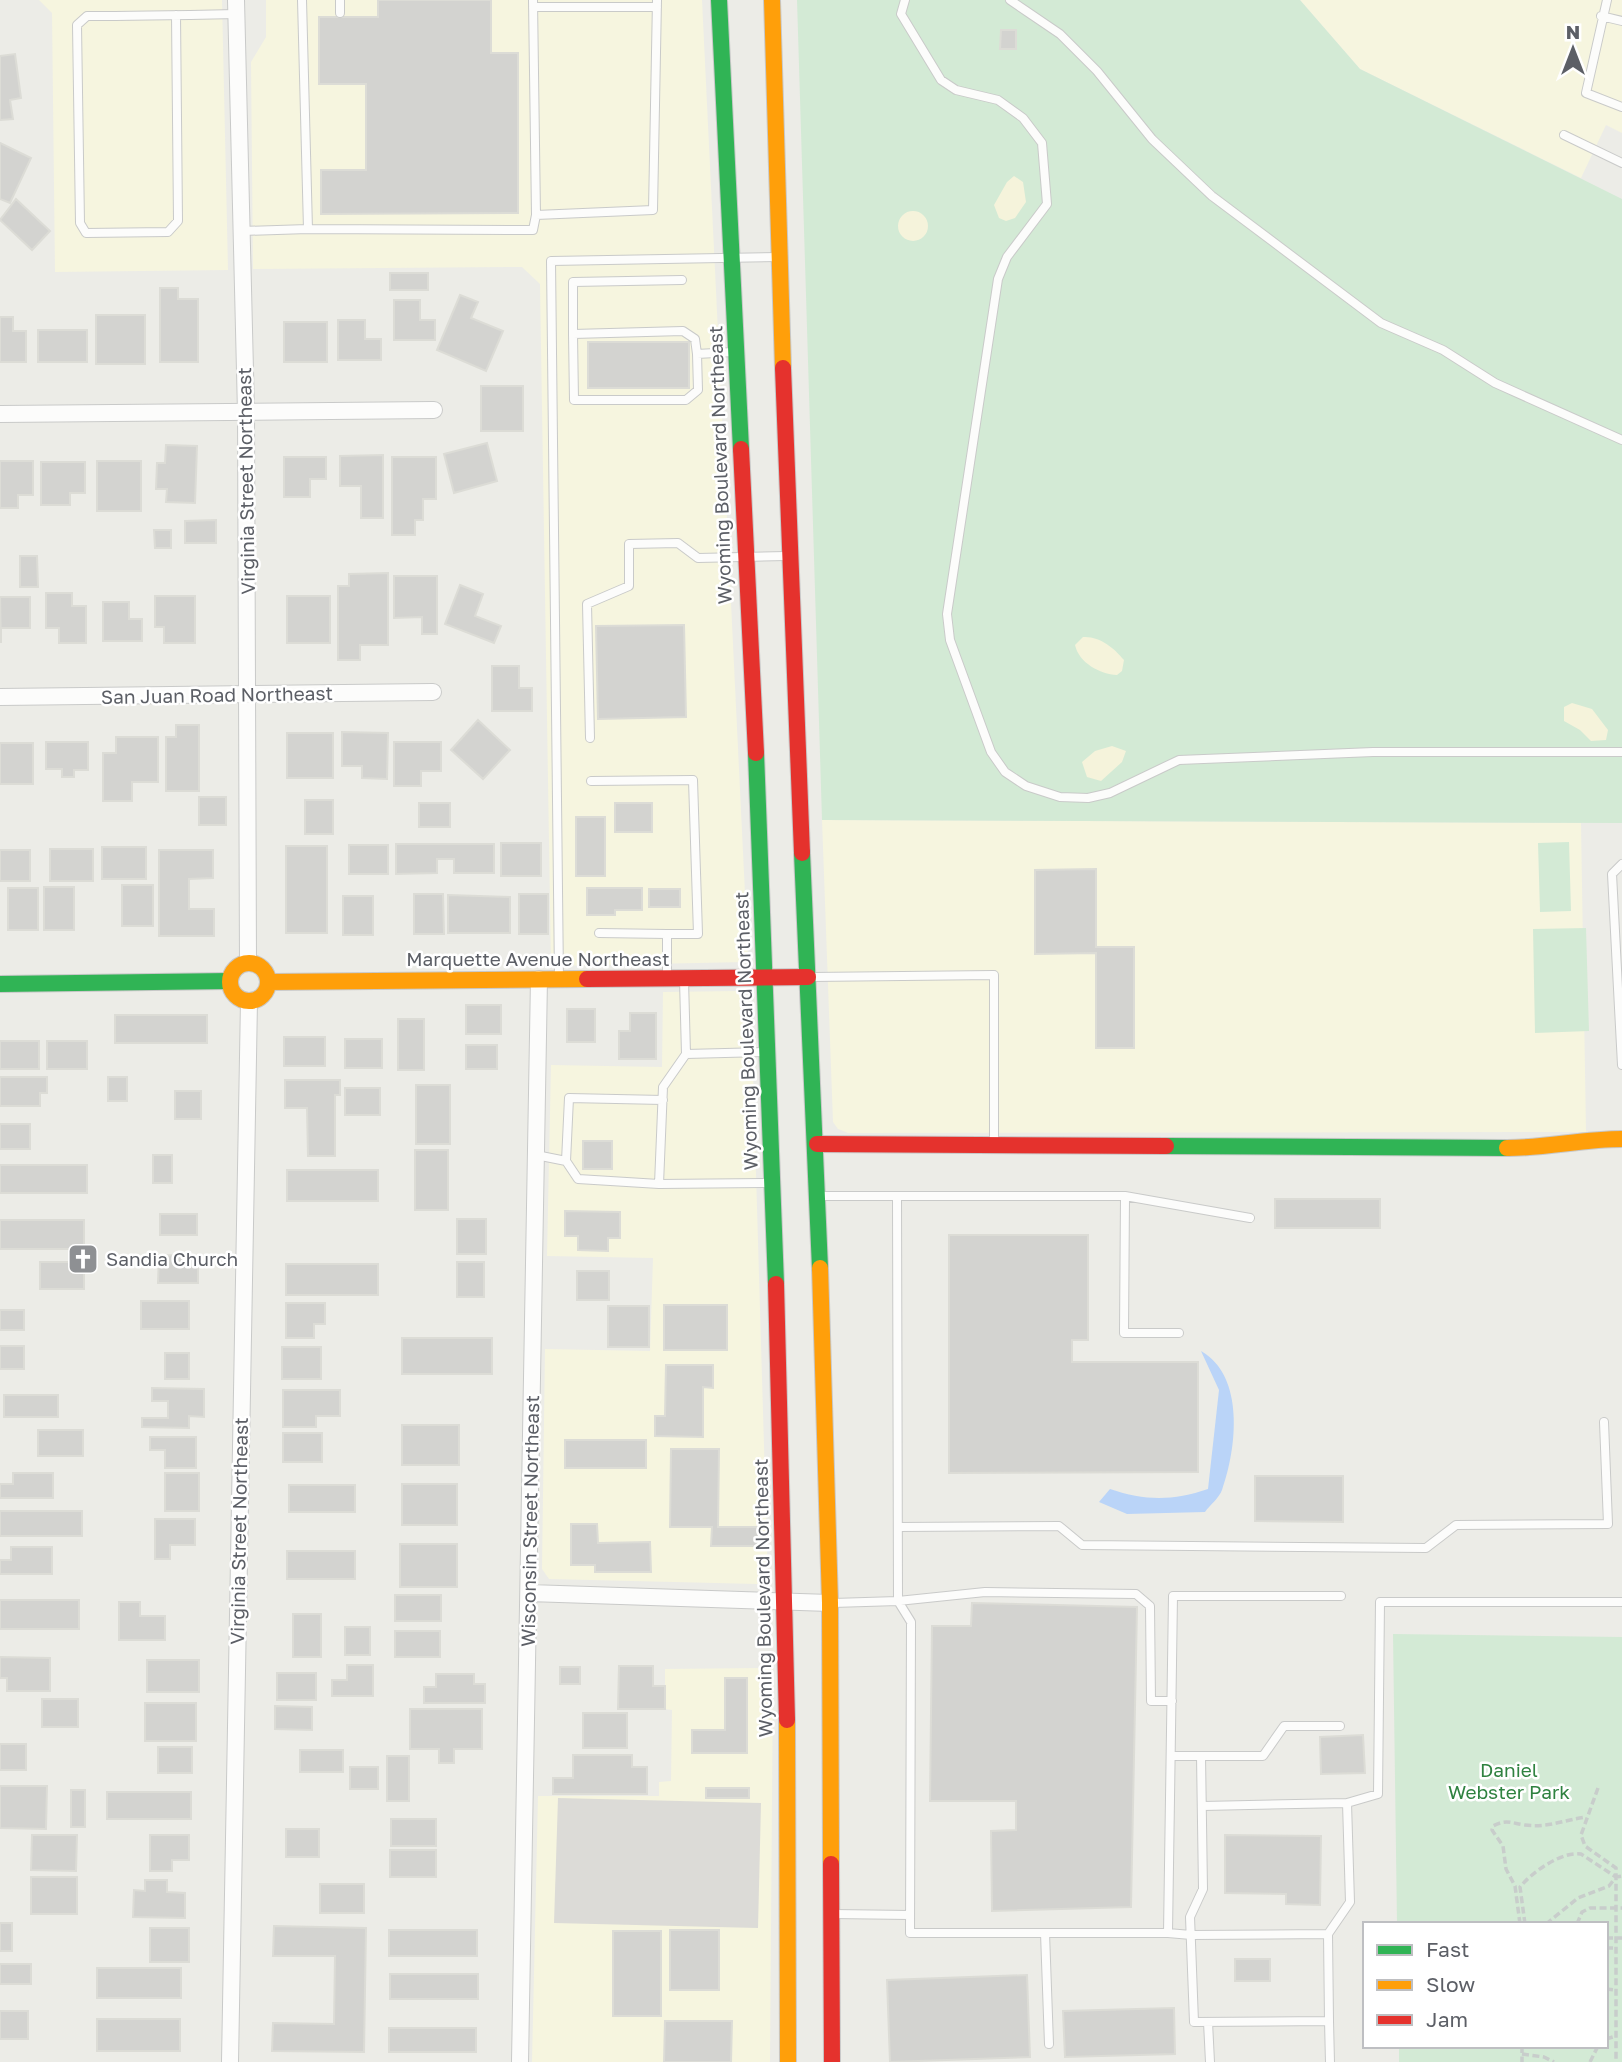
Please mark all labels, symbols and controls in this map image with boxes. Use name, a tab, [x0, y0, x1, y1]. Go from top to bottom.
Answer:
north arrow	[1538, 14, 1608, 84]
text: N	[1566, 20, 1580, 43]
street label: Wyoming Boulevard Northeast	[703, 325, 736, 605]
street label: Virginia Street Northeast	[232, 367, 259, 595]
street label: San Juan Road Northeast	[101, 681, 333, 708]
street label: Wyoming Boulevard Northeast	[729, 891, 762, 1171]
street label: Marquette Avenue Northeast	[406, 947, 670, 970]
church icon: Sandia Church	[66, 1242, 100, 1276]
place label: Sandia Church	[106, 1247, 238, 1270]
street label: Wisconsin Street Northeast	[516, 1395, 543, 1647]
street label: Virginia Street Northeast	[225, 1417, 252, 1645]
street label: Wyoming Boulevard Northeast	[749, 1458, 776, 1738]
park label: Daniel Webster Park	[1448, 1758, 1570, 1803]
legend	[1363, 1922, 1608, 2048]
text: Fast	[1426, 1936, 1469, 1962]
text: Slow	[1426, 1971, 1475, 1997]
text: Jam	[1426, 2006, 1468, 2032]

